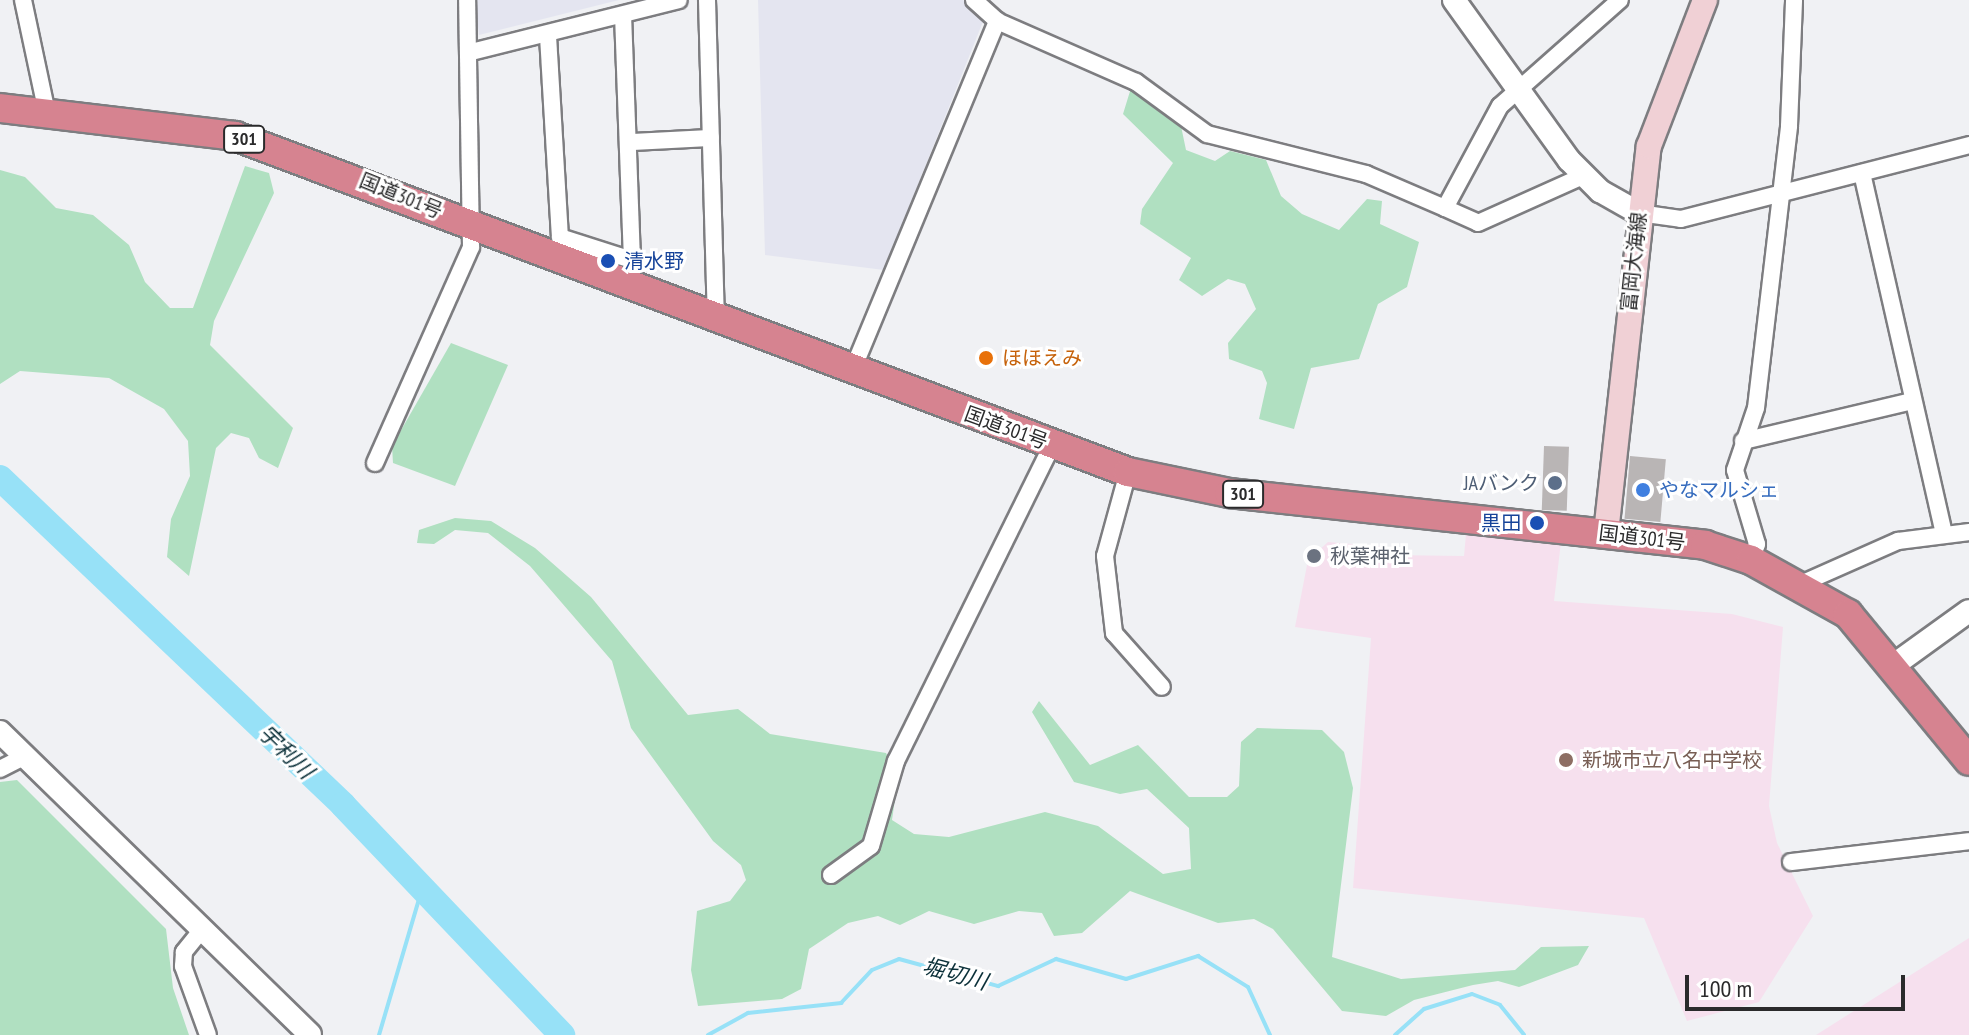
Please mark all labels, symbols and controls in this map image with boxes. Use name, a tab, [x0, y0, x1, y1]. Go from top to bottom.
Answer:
road number: 301	[222, 125, 266, 153]
street label: 国道301号	[356, 169, 446, 223]
street label: 富岡大海線	[1617, 211, 1651, 313]
place label: 清水野	[624, 249, 684, 273]
marker: 清水野	[599, 252, 617, 270]
place label: ほほえみ	[1002, 346, 1082, 370]
marker: ほほえみ	[977, 349, 995, 367]
street label: 国道301号	[961, 402, 1051, 454]
place label: JAバンク	[1465, 471, 1539, 495]
marker: JAバンク	[1546, 474, 1564, 492]
place label: やなマルシェ	[1659, 478, 1779, 502]
road number: 301	[1221, 480, 1265, 508]
marker: やなマルシェ	[1634, 481, 1652, 499]
place label: 黒田	[1481, 511, 1521, 535]
marker: 黒田	[1528, 514, 1546, 532]
street label: 国道301号	[1597, 521, 1687, 555]
place label: 秋葉神社	[1330, 544, 1410, 568]
marker: 秋葉神社	[1305, 547, 1323, 565]
water label: 宇利川	[253, 720, 319, 784]
place label: 新城市立八名中学校	[1582, 748, 1762, 772]
marker: 新城市立八名中学校	[1557, 751, 1575, 769]
water label: 堀切川	[920, 953, 990, 995]
scale bar	[1689, 959, 1909, 1009]
text: 100 m	[1699, 973, 1752, 1004]

